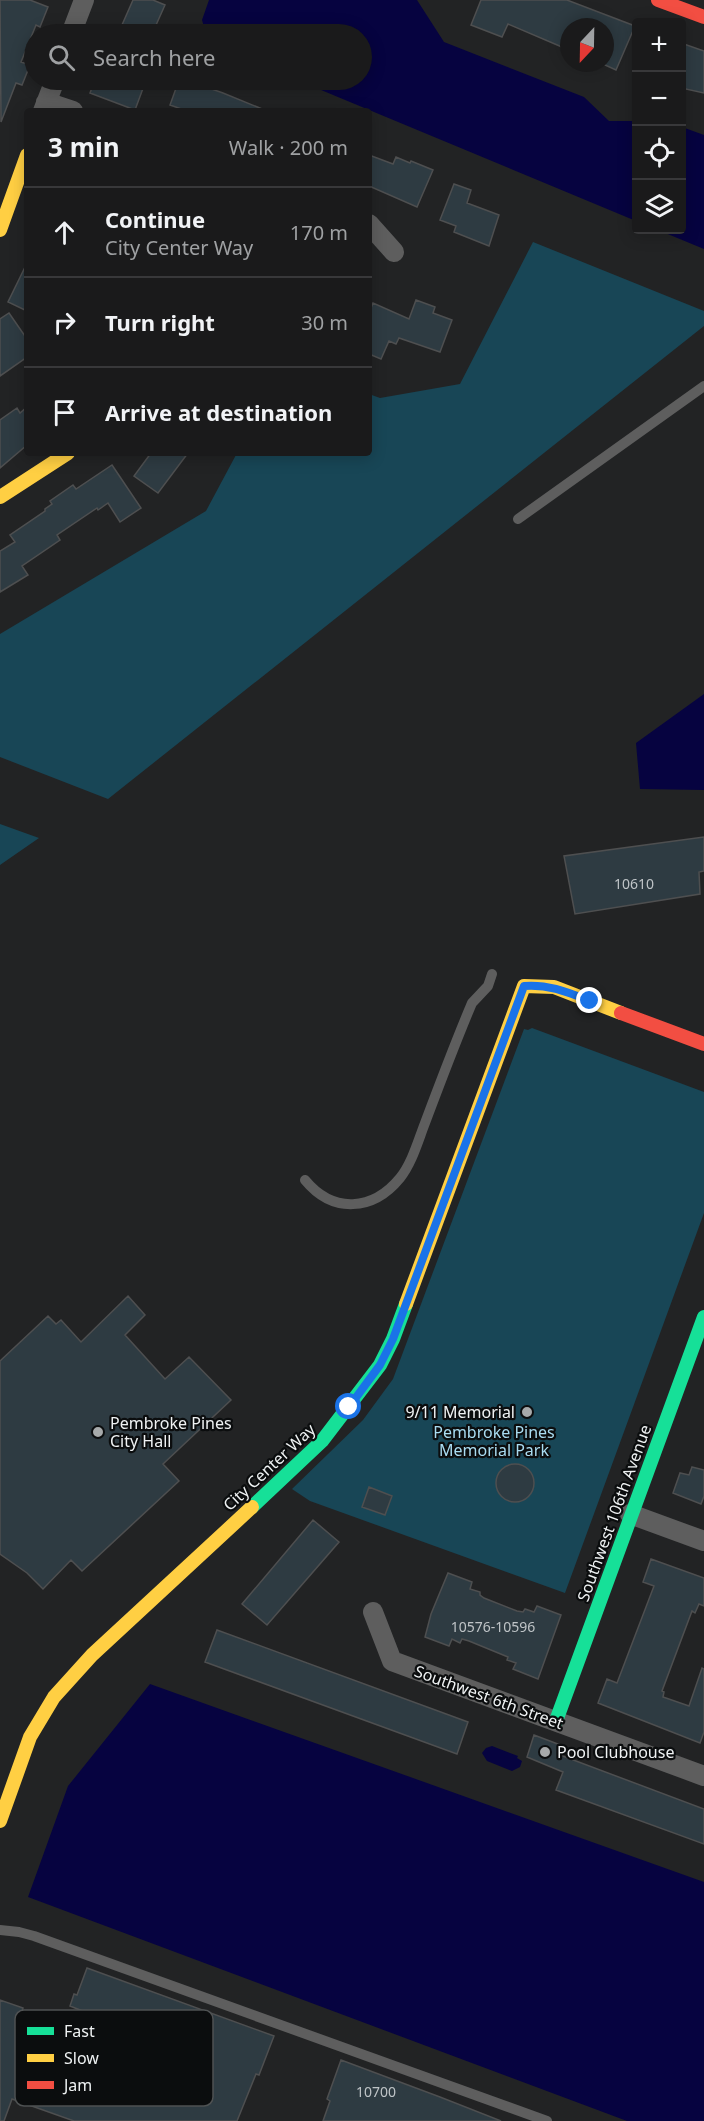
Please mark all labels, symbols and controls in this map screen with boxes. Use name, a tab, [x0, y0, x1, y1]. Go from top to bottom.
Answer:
north arrow	[560, 18, 614, 72]
map controls	[632, 18, 686, 234]
button: +	[632, 18, 686, 72]
search box	[24, 24, 372, 90]
icon: search	[45, 41, 78, 74]
text: Search here	[93, 42, 215, 72]
button: −	[632, 72, 686, 126]
button: locate	[632, 126, 686, 180]
text: 3 min	[48, 129, 120, 165]
text: Walk · 200 m	[229, 134, 348, 161]
button: layers	[632, 180, 686, 234]
text: Continue	[105, 204, 205, 234]
icon: ahead	[48, 216, 81, 249]
text: 170 m	[290, 219, 348, 246]
text: City Center Way	[105, 234, 253, 261]
icon: right	[48, 306, 81, 339]
text: Turn right	[105, 307, 215, 337]
text: 30 m	[301, 309, 348, 336]
icon: arrive	[48, 396, 81, 429]
text: Arrive at destination	[105, 397, 332, 427]
house number: 10610	[614, 874, 654, 893]
route end	[576, 987, 602, 1013]
route start	[335, 1393, 361, 1419]
place label: 9/11 Memorial	[405, 1401, 515, 1423]
marker: 9/11 Memorial	[520, 1405, 534, 1419]
place label: Pembroke Pines City Hall	[110, 1412, 232, 1452]
street label: City Center Way	[218, 1418, 320, 1515]
park label: Pembroke Pines Memorial Park	[433, 1421, 555, 1461]
street label: Southwest 106th Avenue	[572, 1422, 656, 1604]
marker: Pembroke Pines City Hall	[91, 1425, 105, 1439]
house number: 10576-10596	[451, 1617, 535, 1636]
street label: Southwest 6th Street	[412, 1660, 567, 1734]
place label: Pool Clubhouse	[557, 1741, 674, 1763]
marker: Pool Clubhouse	[538, 1745, 552, 1759]
legend	[15, 2010, 213, 2106]
text: Fast	[64, 2020, 95, 2042]
text: Slow	[64, 2047, 99, 2069]
text: Jam	[62, 2074, 92, 2096]
house number: 10700	[356, 2082, 396, 2101]

